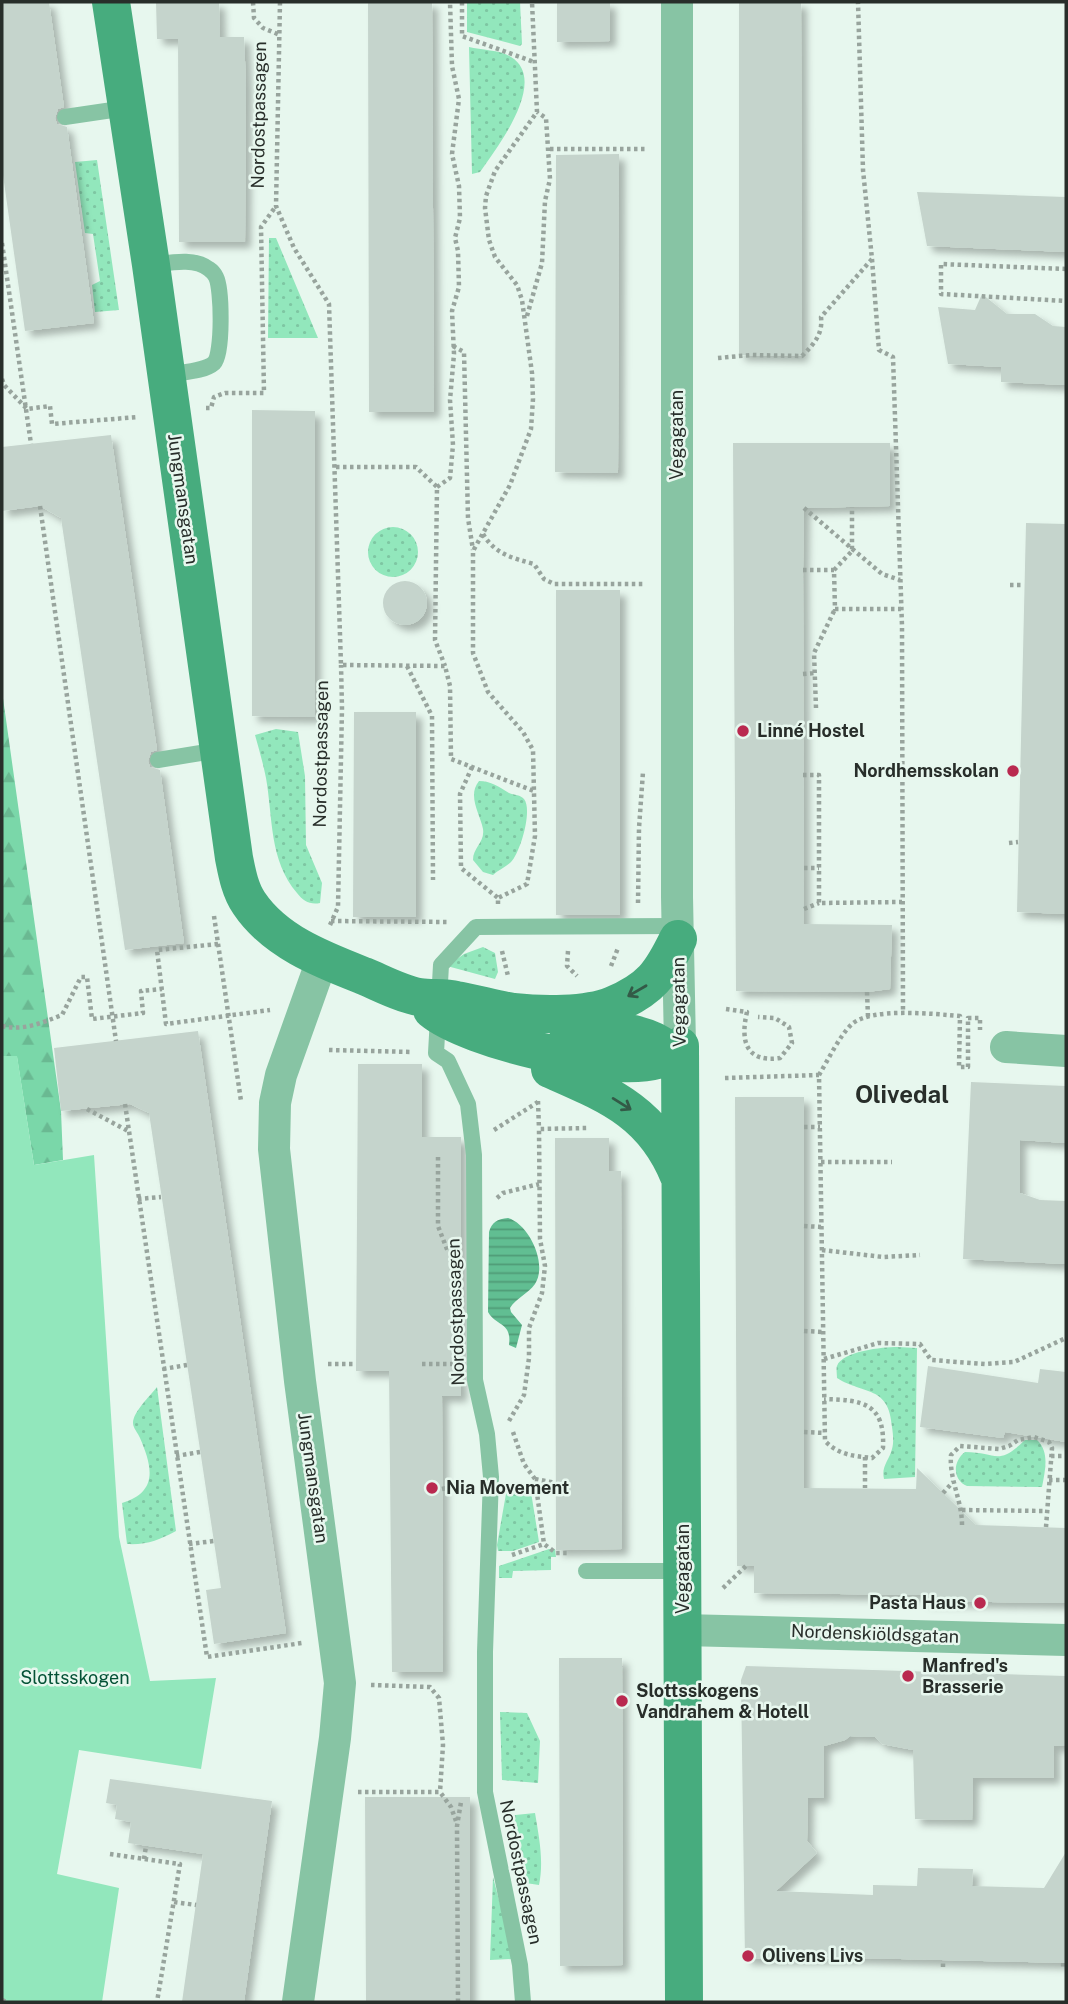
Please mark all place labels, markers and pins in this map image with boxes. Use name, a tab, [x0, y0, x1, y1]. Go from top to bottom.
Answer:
place label: Linné Hostel	[757, 720, 865, 741]
marker: Linné Hostel	[735, 723, 751, 739]
place label: Nordhemsskolan	[853, 760, 999, 781]
marker: Nordhemsskolan	[1005, 763, 1021, 779]
place label: Nia Movement	[446, 1477, 569, 1498]
marker: Nia Movement	[424, 1480, 440, 1496]
place label: Pasta Haus	[869, 1592, 966, 1613]
marker: Pasta Haus	[972, 1595, 988, 1611]
place label: Manfred's Brasserie	[922, 1655, 1008, 1697]
marker: Manfred's Brasserie	[900, 1668, 916, 1684]
place label: Slottsskogens Vandrahem & Hotell	[636, 1680, 809, 1722]
marker: Slottsskogens Vandrahem & Hotell	[614, 1693, 630, 1709]
place label: Olivens Livs	[762, 1945, 863, 1966]
marker: Olivens Livs	[740, 1948, 756, 1964]

